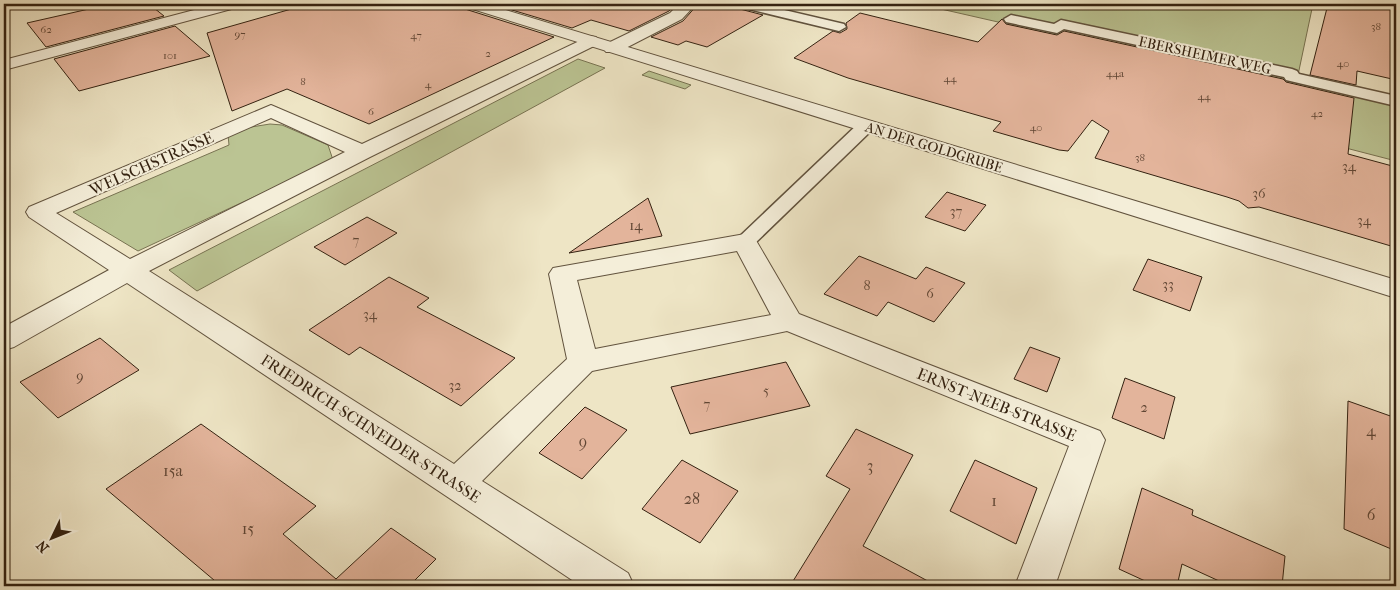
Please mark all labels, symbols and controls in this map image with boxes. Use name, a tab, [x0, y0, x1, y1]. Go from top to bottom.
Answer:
house number: 38	[1371, 20, 1381, 33]
house number: 62	[40, 23, 52, 36]
house number: 97	[234, 28, 246, 41]
house number: 47	[410, 29, 422, 42]
street label: EBERSHEIMER WEG	[1137, 33, 1273, 78]
house number: 2	[485, 47, 491, 60]
house number: 101	[163, 49, 177, 62]
house number: 40	[1337, 57, 1349, 70]
house number: 44a	[1106, 67, 1125, 80]
house number: 44	[943, 72, 957, 85]
house number: 8	[300, 75, 306, 88]
house number: 4	[425, 78, 432, 91]
house number: 44	[1197, 90, 1211, 103]
house number: 6	[368, 105, 374, 118]
house number: 42	[1311, 107, 1323, 120]
street label: AN DER GOLDGRUBE	[862, 118, 1005, 177]
house number: 40	[1030, 121, 1042, 134]
street label: WELSCHSTRASSE	[85, 127, 217, 200]
house number: 38	[1135, 151, 1145, 164]
house number: 34	[1342, 158, 1357, 175]
house number: 36	[1252, 185, 1266, 202]
house number: 37	[950, 203, 962, 220]
house number: 34	[1357, 212, 1372, 229]
house number: 14	[629, 217, 643, 234]
house number: 7	[353, 232, 360, 249]
house number: 33	[1162, 276, 1174, 293]
house number: 8	[863, 277, 871, 294]
house number: 6	[926, 285, 934, 302]
house number: 34	[363, 306, 378, 323]
street label: FRIEDRICH-SCHNEIDER-STRASSE	[257, 350, 484, 507]
street label: ERNST-NEEB-STRASSE	[914, 364, 1079, 445]
house number: 9	[76, 368, 84, 385]
house number: 32	[449, 377, 461, 394]
house number: 5	[763, 382, 769, 399]
house number: 7	[704, 396, 711, 413]
house number: 2	[1140, 399, 1148, 416]
house number: 4	[1366, 421, 1376, 440]
house number: 9	[579, 432, 587, 451]
house number: 3	[867, 456, 873, 475]
house number: 15a	[163, 461, 184, 480]
house number: 28	[684, 489, 700, 508]
house number: 1	[991, 491, 997, 510]
house number: 6	[1367, 505, 1376, 524]
north arrow	[28, 512, 78, 562]
house number: 15	[242, 519, 254, 538]
text: N	[33, 537, 53, 556]

